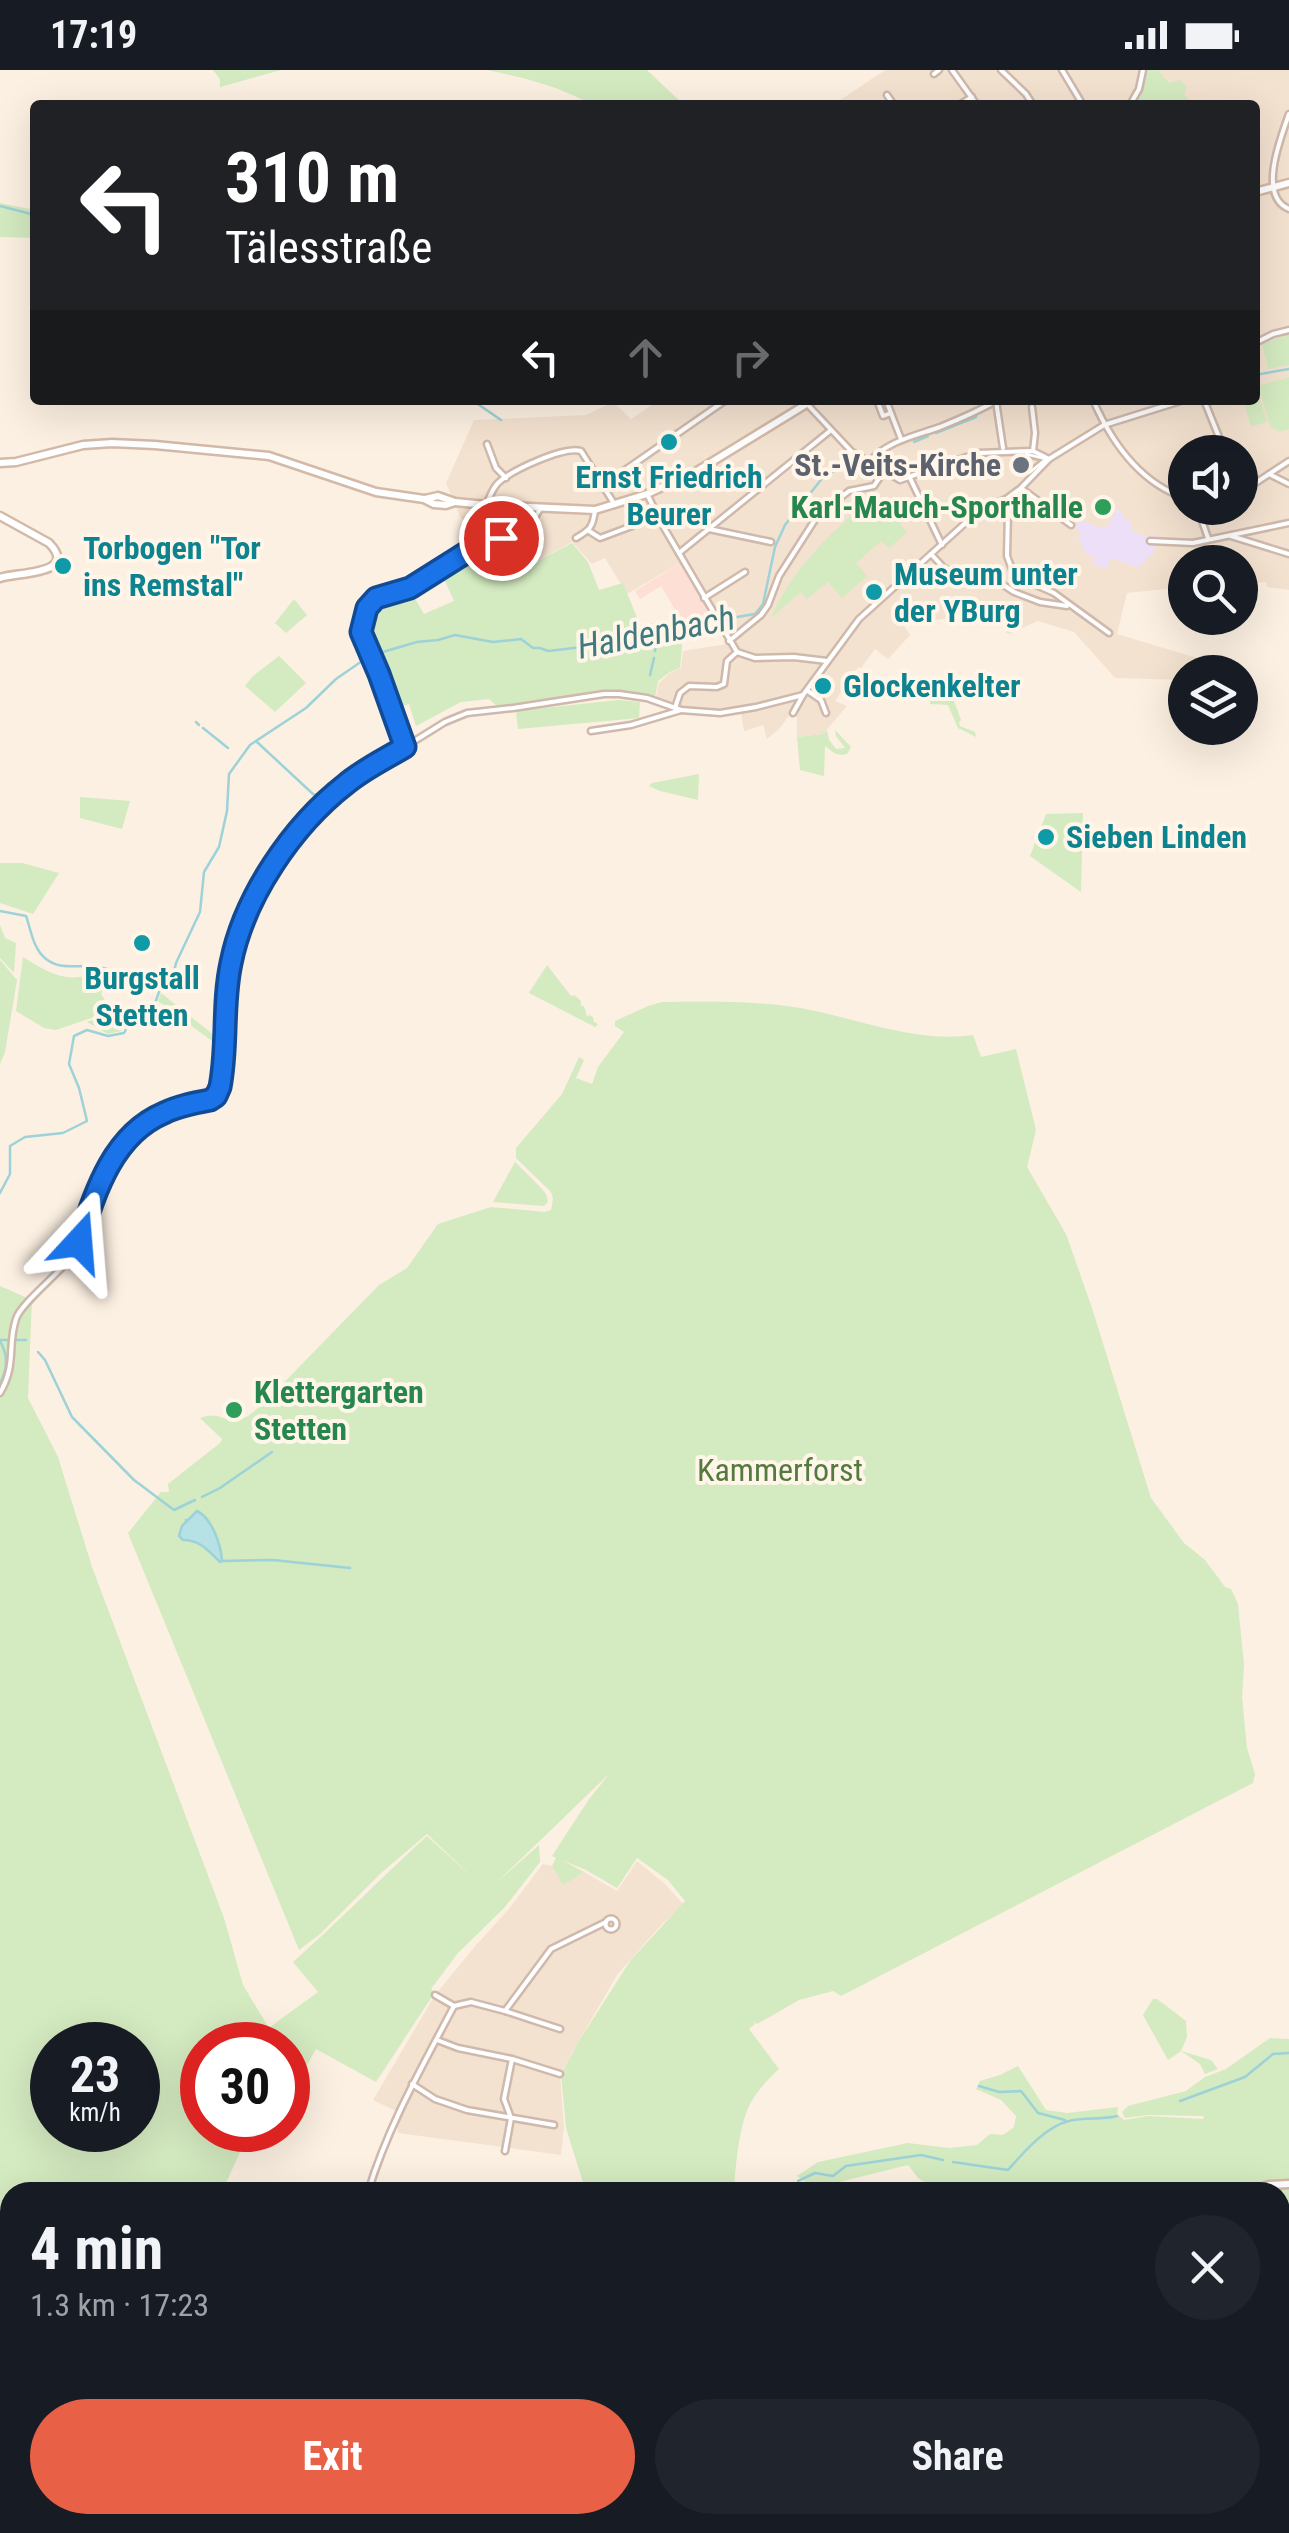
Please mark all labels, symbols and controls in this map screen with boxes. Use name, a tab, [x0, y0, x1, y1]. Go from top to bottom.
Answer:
text: 17:19	[50, 13, 137, 57]
text: 310 m	[225, 137, 399, 219]
icon: left	[60, 140, 190, 270]
text: Tälesstraße	[225, 221, 432, 274]
icon: left	[513, 330, 568, 385]
icon: ahead	[618, 330, 673, 385]
icon: right	[723, 330, 778, 385]
marker: Ernst Friedrich Beurer	[658, 431, 680, 453]
map controls	[1168, 435, 1258, 745]
button: sound	[1168, 435, 1258, 525]
place label: St.-Veits-Kirche	[794, 446, 1001, 484]
marker: St.-Veits-Kirche	[1010, 454, 1032, 476]
place label: Ernst Friedrich Beurer	[575, 458, 763, 533]
place label: Karl-Mauch-Sporthalle	[790, 488, 1083, 526]
pin	[459, 496, 544, 581]
marker: Karl-Mauch-Sporthalle	[1092, 496, 1114, 518]
icon: arrive	[474, 511, 529, 566]
place label: Torbogen "Tor ins Remstal"	[83, 529, 261, 604]
button: search	[1168, 545, 1258, 635]
marker: Torbogen "Tor ins Remstal"	[52, 555, 74, 577]
place label: Museum unter der YBurg	[894, 555, 1078, 630]
marker: Museum unter der YBurg	[863, 581, 885, 603]
water label: Haldenbach	[574, 597, 738, 668]
button: layers	[1168, 655, 1258, 745]
place label: Glockenkelter	[843, 667, 1021, 705]
marker: Glockenkelter	[812, 675, 834, 697]
place label: Sieben Linden	[1066, 818, 1247, 856]
marker: Sieben Linden	[1035, 826, 1057, 848]
marker: Burgstall Stetten	[131, 932, 153, 954]
place label: Burgstall Stetten	[84, 959, 200, 1034]
position arrow	[27, 1190, 131, 1294]
place label: Klettergarten Stetten	[254, 1373, 424, 1448]
marker: Klettergarten Stetten	[223, 1399, 245, 1421]
park label: Kammerforst	[697, 1451, 863, 1489]
speed limit sign: 30	[180, 2022, 310, 2152]
text: 23	[70, 2046, 120, 2104]
text: km/h	[69, 2098, 121, 2127]
text: 4 min	[30, 2213, 163, 2284]
button: close	[1155, 2215, 1260, 2320]
text: 1.3 km · 17:23	[30, 2286, 209, 2324]
button: Exit	[30, 2399, 635, 2514]
button: Share	[655, 2399, 1260, 2514]

